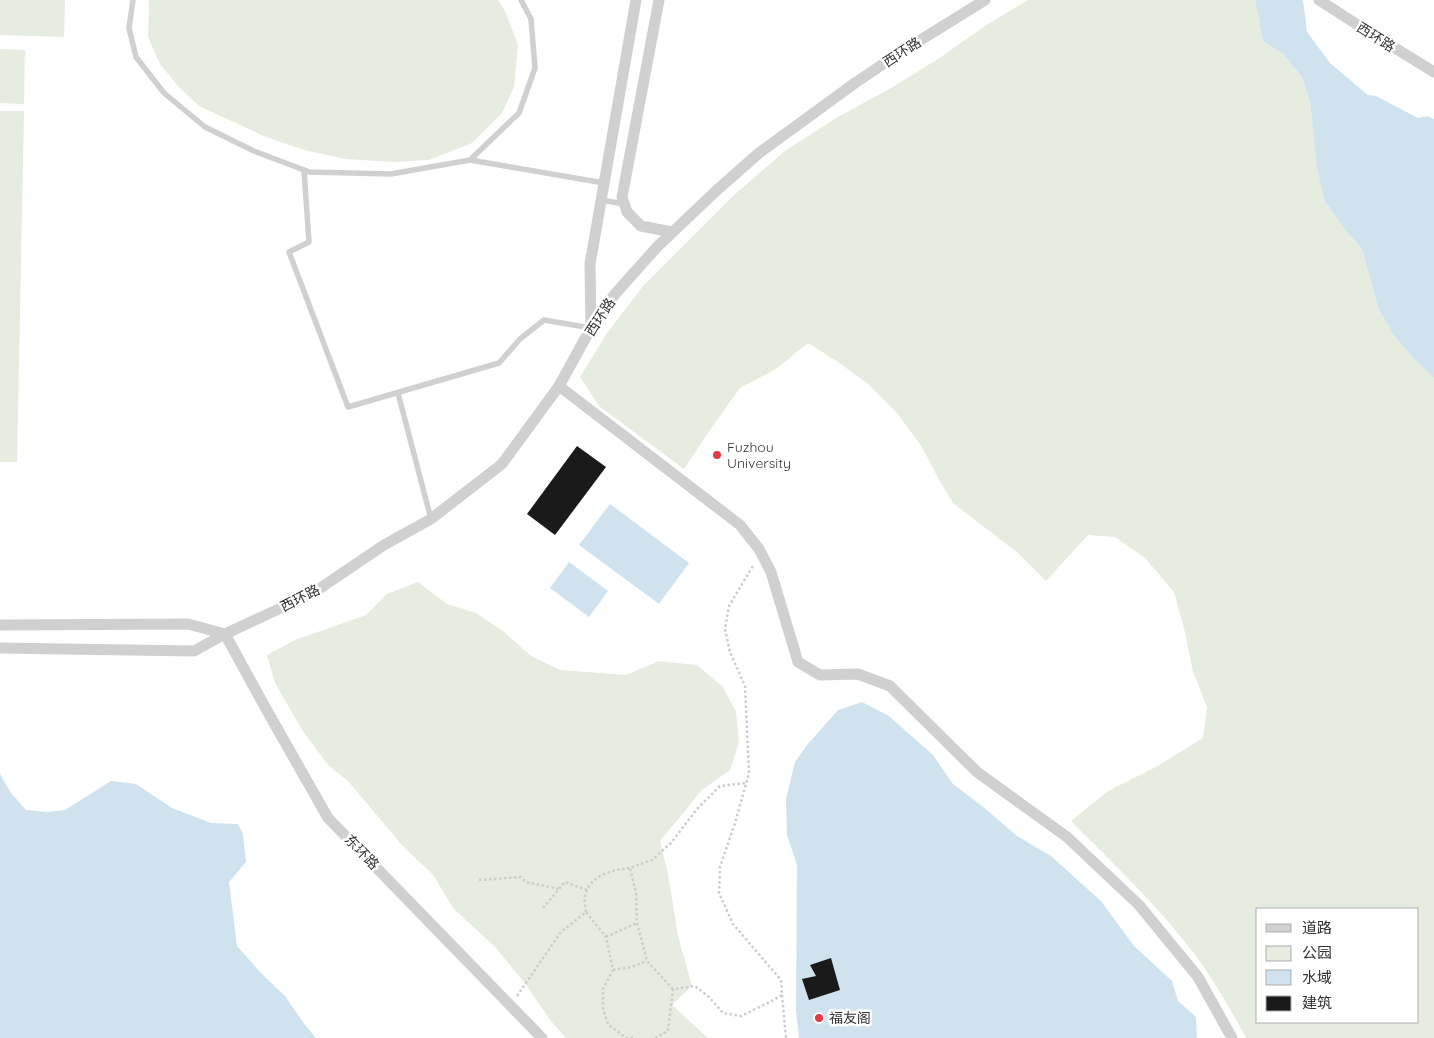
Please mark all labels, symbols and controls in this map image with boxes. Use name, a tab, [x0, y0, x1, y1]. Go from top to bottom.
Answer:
street label: 西环路	[1353, 18, 1399, 56]
street label: 西环路	[879, 33, 925, 71]
street label: 西环路	[581, 294, 619, 340]
place label: Fuzhou University	[727, 438, 791, 472]
marker: Fuzhou University	[711, 449, 723, 461]
street label: 西环路	[277, 580, 323, 616]
street label: 东环路	[341, 831, 383, 873]
legend	[1256, 908, 1419, 1023]
text: 道路	[1302, 918, 1332, 937]
text: 公园	[1302, 943, 1332, 962]
text: 水域	[1302, 968, 1332, 987]
text: 建筑	[1302, 993, 1332, 1012]
place label: 福友阁	[829, 1009, 871, 1027]
marker: 福友阁	[813, 1012, 825, 1024]

